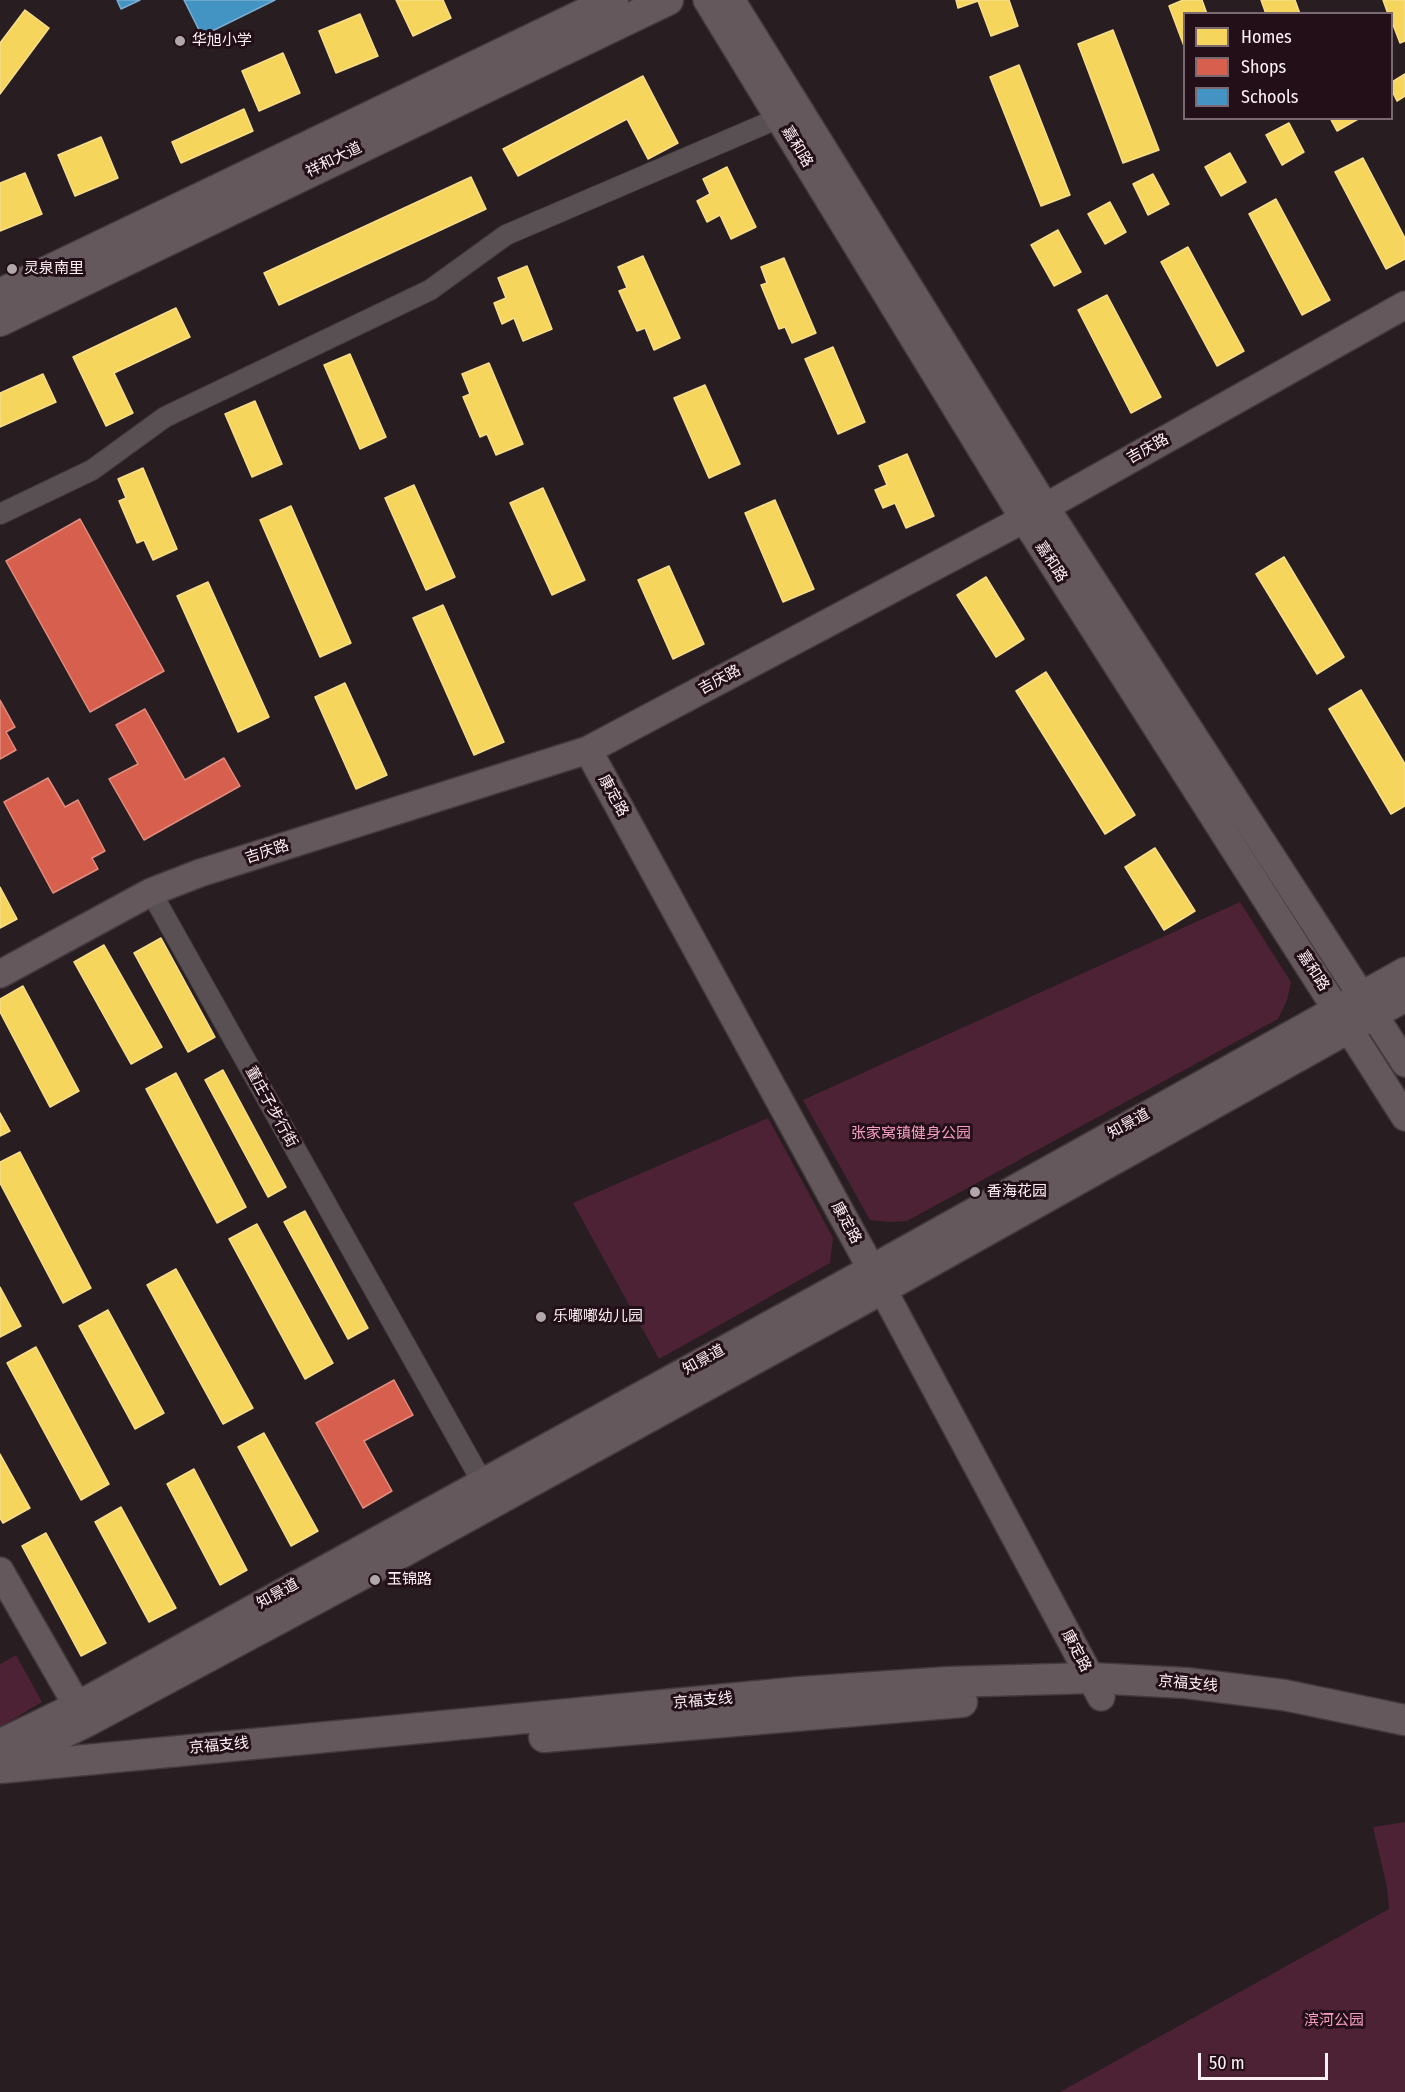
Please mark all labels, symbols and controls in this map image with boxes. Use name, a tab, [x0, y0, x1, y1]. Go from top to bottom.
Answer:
legend	[1183, 12, 1393, 120]
text: Homes	[1241, 26, 1292, 48]
place label: 华旭小学	[192, 32, 252, 50]
marker: 华旭小学	[173, 34, 187, 48]
text: Shops	[1241, 56, 1286, 78]
text: Schools	[1241, 86, 1299, 108]
street label: 嘉和路	[778, 123, 816, 171]
street label: 祥和大道	[303, 139, 365, 181]
place label: 灵泉南里	[24, 260, 84, 278]
marker: 灵泉南里	[5, 262, 19, 276]
street label: 吉庆路	[1124, 430, 1172, 468]
street label: 嘉和路	[1031, 538, 1071, 586]
street label: 吉庆路	[696, 661, 744, 699]
street label: 康定路	[594, 772, 632, 820]
street label: 吉庆路	[243, 836, 291, 868]
street label: 嘉和路	[1293, 947, 1333, 995]
street label: 董庄子步行街	[241, 1063, 301, 1151]
street label: 知景道	[1105, 1105, 1153, 1143]
park label: 张家窝镇健身公园	[851, 1125, 971, 1143]
place label: 香海花园	[987, 1183, 1047, 1201]
marker: 香海花园	[968, 1185, 982, 1199]
street label: 康定路	[827, 1199, 865, 1247]
place label: 乐嘟嘟幼儿园	[553, 1308, 643, 1326]
marker: 乐嘟嘟幼儿园	[534, 1310, 548, 1324]
street label: 知景道	[680, 1341, 728, 1379]
place label: 玉锦路	[387, 1571, 432, 1589]
marker: 玉锦路	[368, 1573, 382, 1587]
street label: 知景道	[254, 1575, 302, 1613]
street label: 康定路	[1057, 1627, 1095, 1675]
street label: 京福支线	[1157, 1672, 1219, 1696]
street label: 京福支线	[672, 1689, 734, 1713]
street label: 京福支线	[188, 1734, 250, 1758]
park label: 滨河公园	[1304, 2012, 1364, 2030]
scale bar	[1201, 2041, 1332, 2079]
text: 50 m	[1209, 2052, 1245, 2074]

